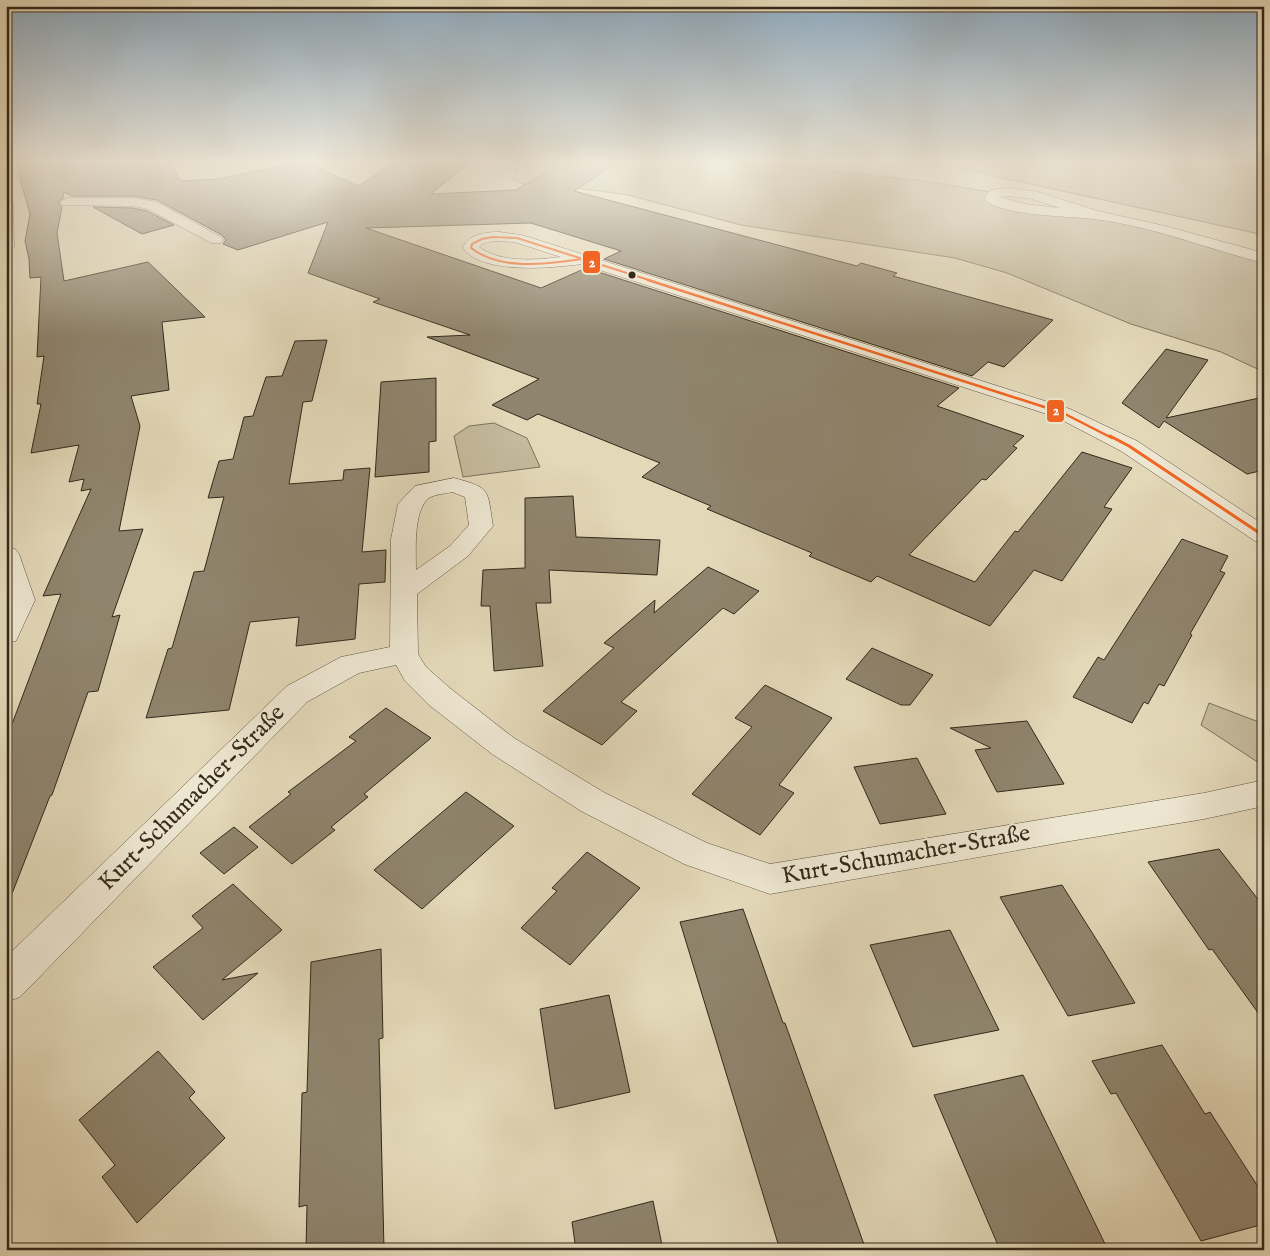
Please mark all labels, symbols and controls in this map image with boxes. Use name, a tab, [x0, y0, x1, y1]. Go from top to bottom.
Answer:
line badge: 2	[582, 250, 601, 274]
text: 2	[589, 254, 596, 272]
unlabelled marker	[627, 270, 637, 280]
line badge: 2	[1046, 399, 1065, 423]
text: 2	[1053, 402, 1060, 420]
street label: Kurt-Schumacher-Straße	[92, 698, 292, 898]
street label: Kurt-Schumacher-Straße	[779, 818, 1033, 892]

